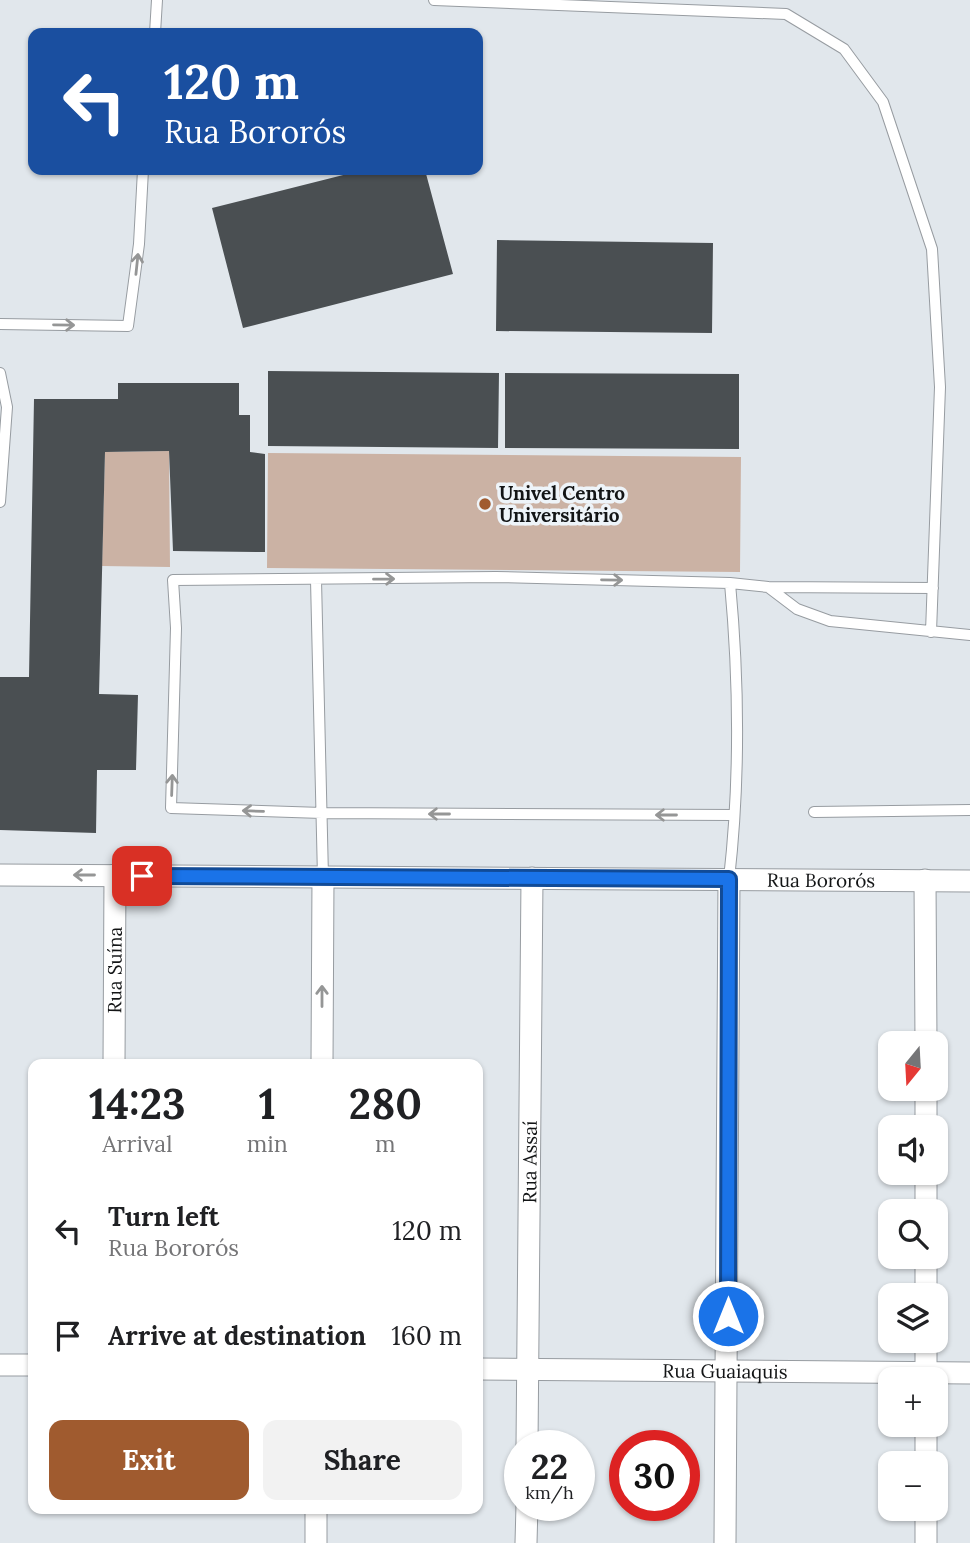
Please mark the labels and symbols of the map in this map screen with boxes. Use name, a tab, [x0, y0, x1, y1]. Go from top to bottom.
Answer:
one-way arrow	[131, 253, 144, 276]
one-way arrow	[52, 318, 75, 332]
place label: Univel Centro Universitário	[499, 481, 625, 527]
marker: Univel Centro Universitário	[477, 496, 493, 512]
one-way arrow	[373, 572, 396, 586]
one-way arrow	[600, 573, 623, 587]
one-way arrow	[165, 774, 178, 797]
one-way arrow	[242, 804, 265, 818]
one-way arrow	[427, 807, 450, 821]
one-way arrow	[655, 808, 678, 822]
pin	[112, 846, 172, 906]
one-way arrow	[72, 868, 95, 882]
street label: Rua Bororós	[767, 868, 875, 892]
street label: Rua Suína	[102, 926, 127, 1013]
one-way arrow	[316, 985, 329, 1008]
north arrow	[878, 1031, 948, 1101]
street label: Rua Assaí	[517, 1121, 542, 1204]
position arrow	[691, 1279, 765, 1353]
street label: Rua Guaiaquis	[662, 1358, 788, 1384]
speed limit sign: 30	[609, 1430, 700, 1521]

